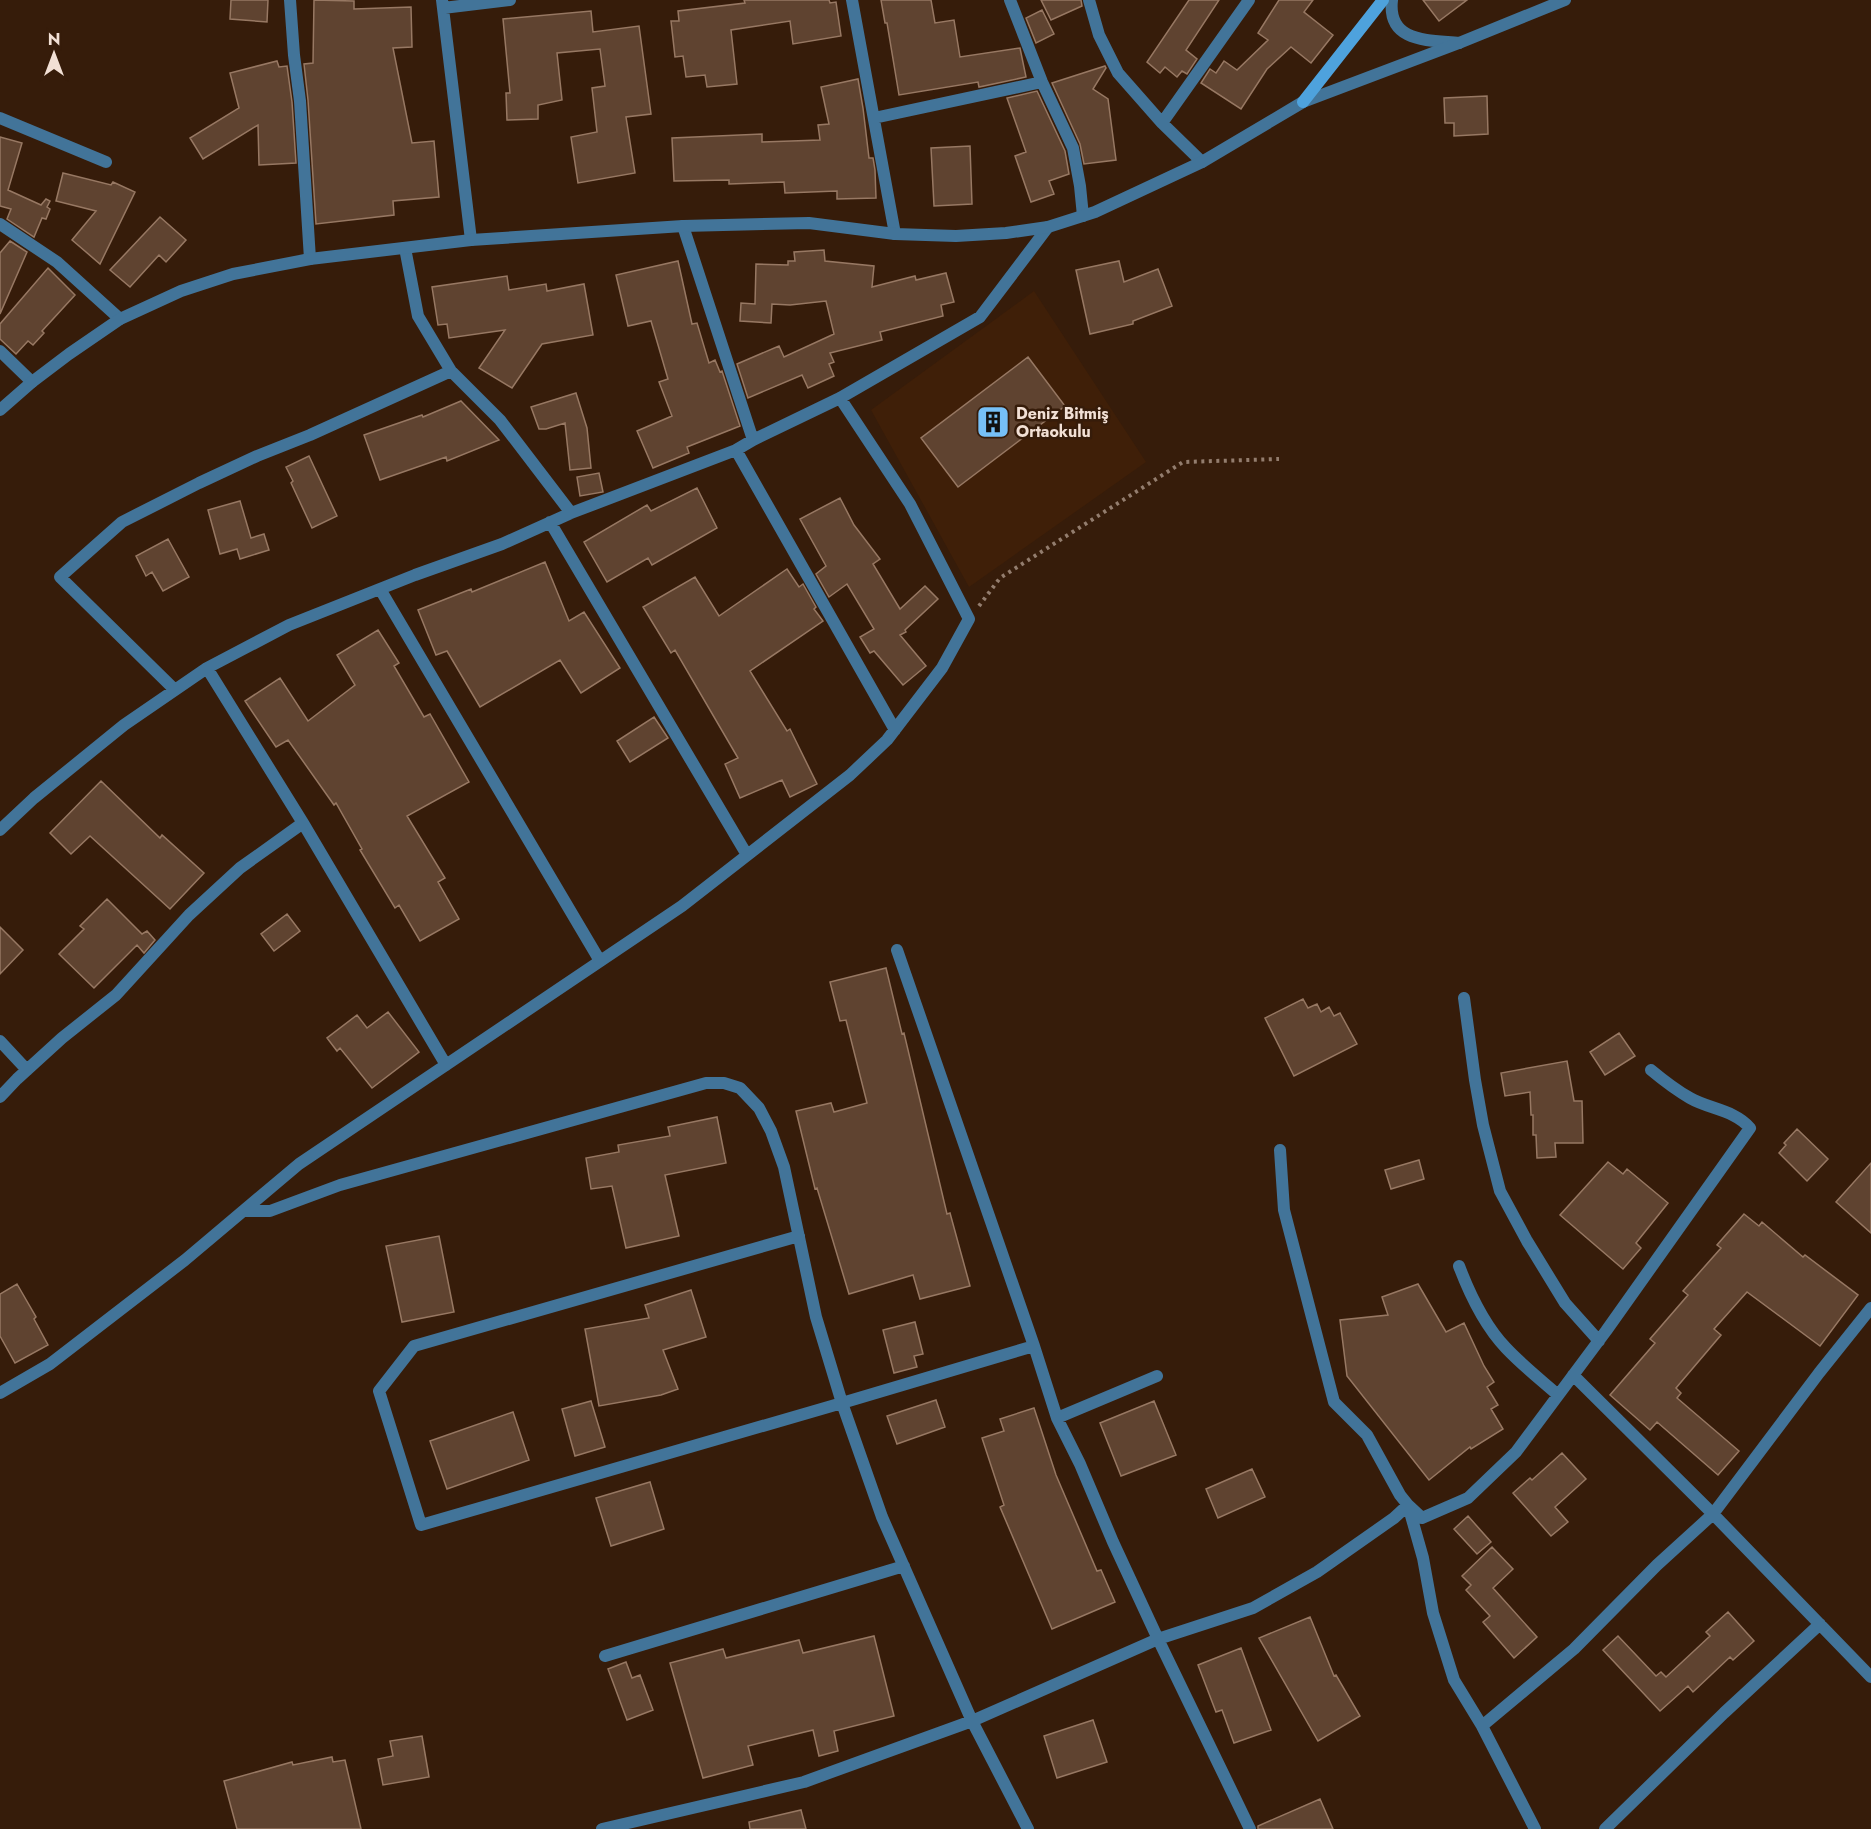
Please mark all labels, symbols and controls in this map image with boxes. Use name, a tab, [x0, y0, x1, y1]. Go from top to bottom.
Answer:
north arrow	[24, 24, 84, 84]
text: N	[48, 28, 60, 51]
place label: Deniz Bitmiş Ortaokulu	[1016, 402, 1109, 443]
building icon: Deniz Bitmiş Ortaokulu	[975, 404, 1011, 440]

